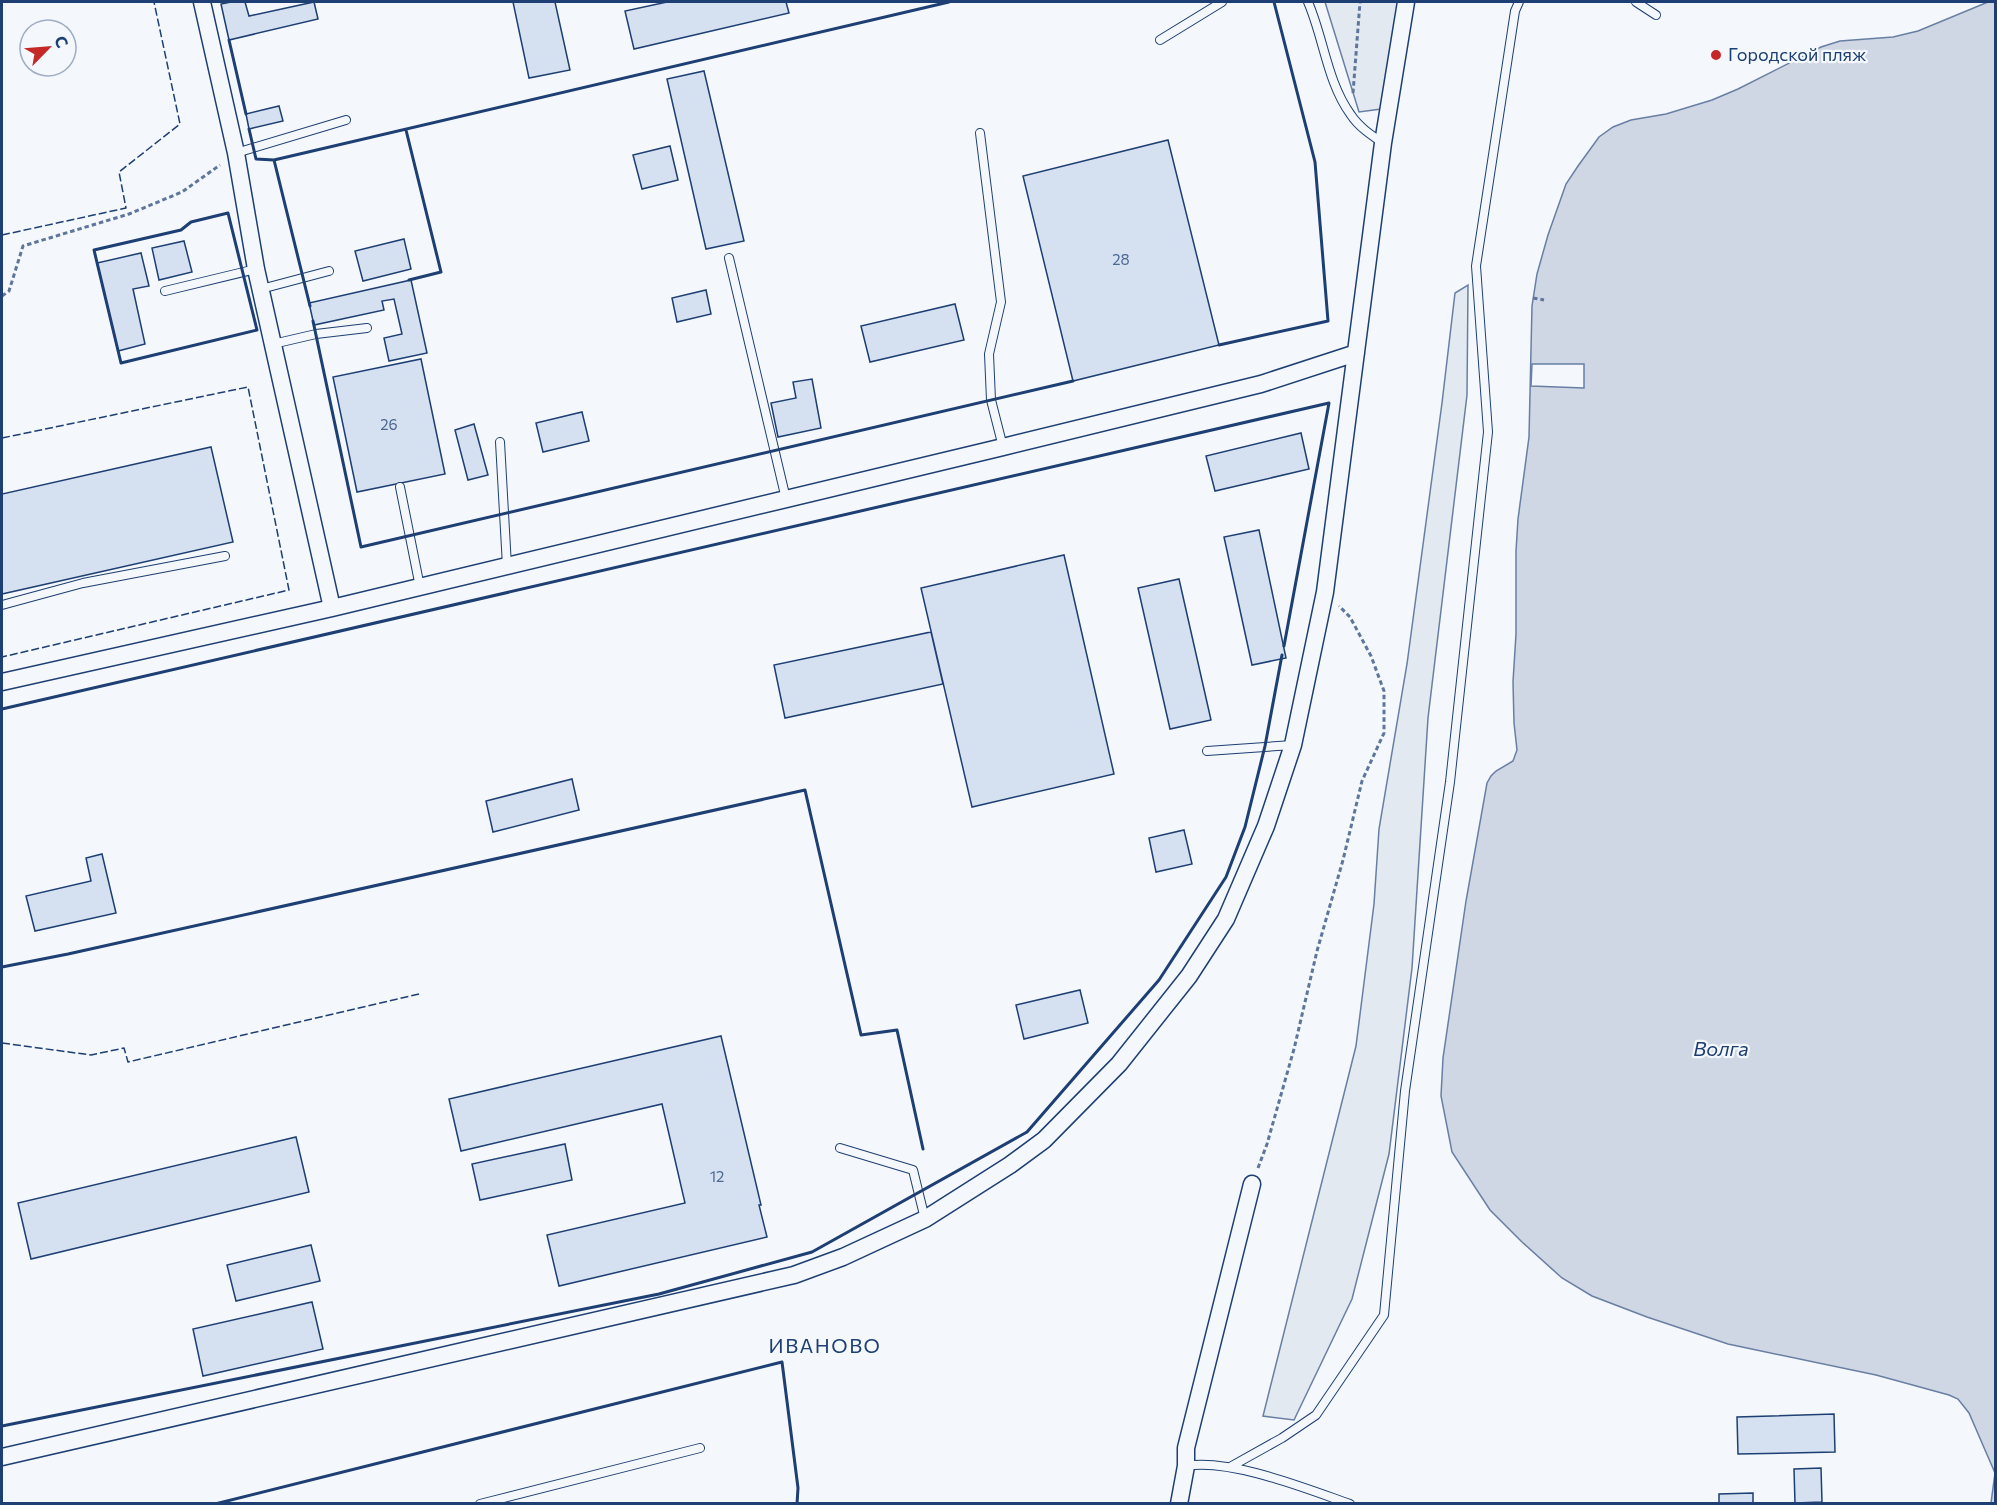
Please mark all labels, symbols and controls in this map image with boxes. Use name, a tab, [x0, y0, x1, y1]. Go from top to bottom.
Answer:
north arrow	[18, 18, 78, 78]
text: С	[51, 32, 73, 50]
place label: Городской пляж	[1728, 43, 1866, 65]
marker: Городской пляж	[1709, 48, 1723, 62]
house number: 28	[1112, 250, 1130, 268]
house number: 26	[380, 415, 398, 433]
water label: Волга	[1693, 1036, 1749, 1060]
house number: 12	[710, 1167, 724, 1185]
district label: ИВАНОВО	[769, 1333, 881, 1357]

